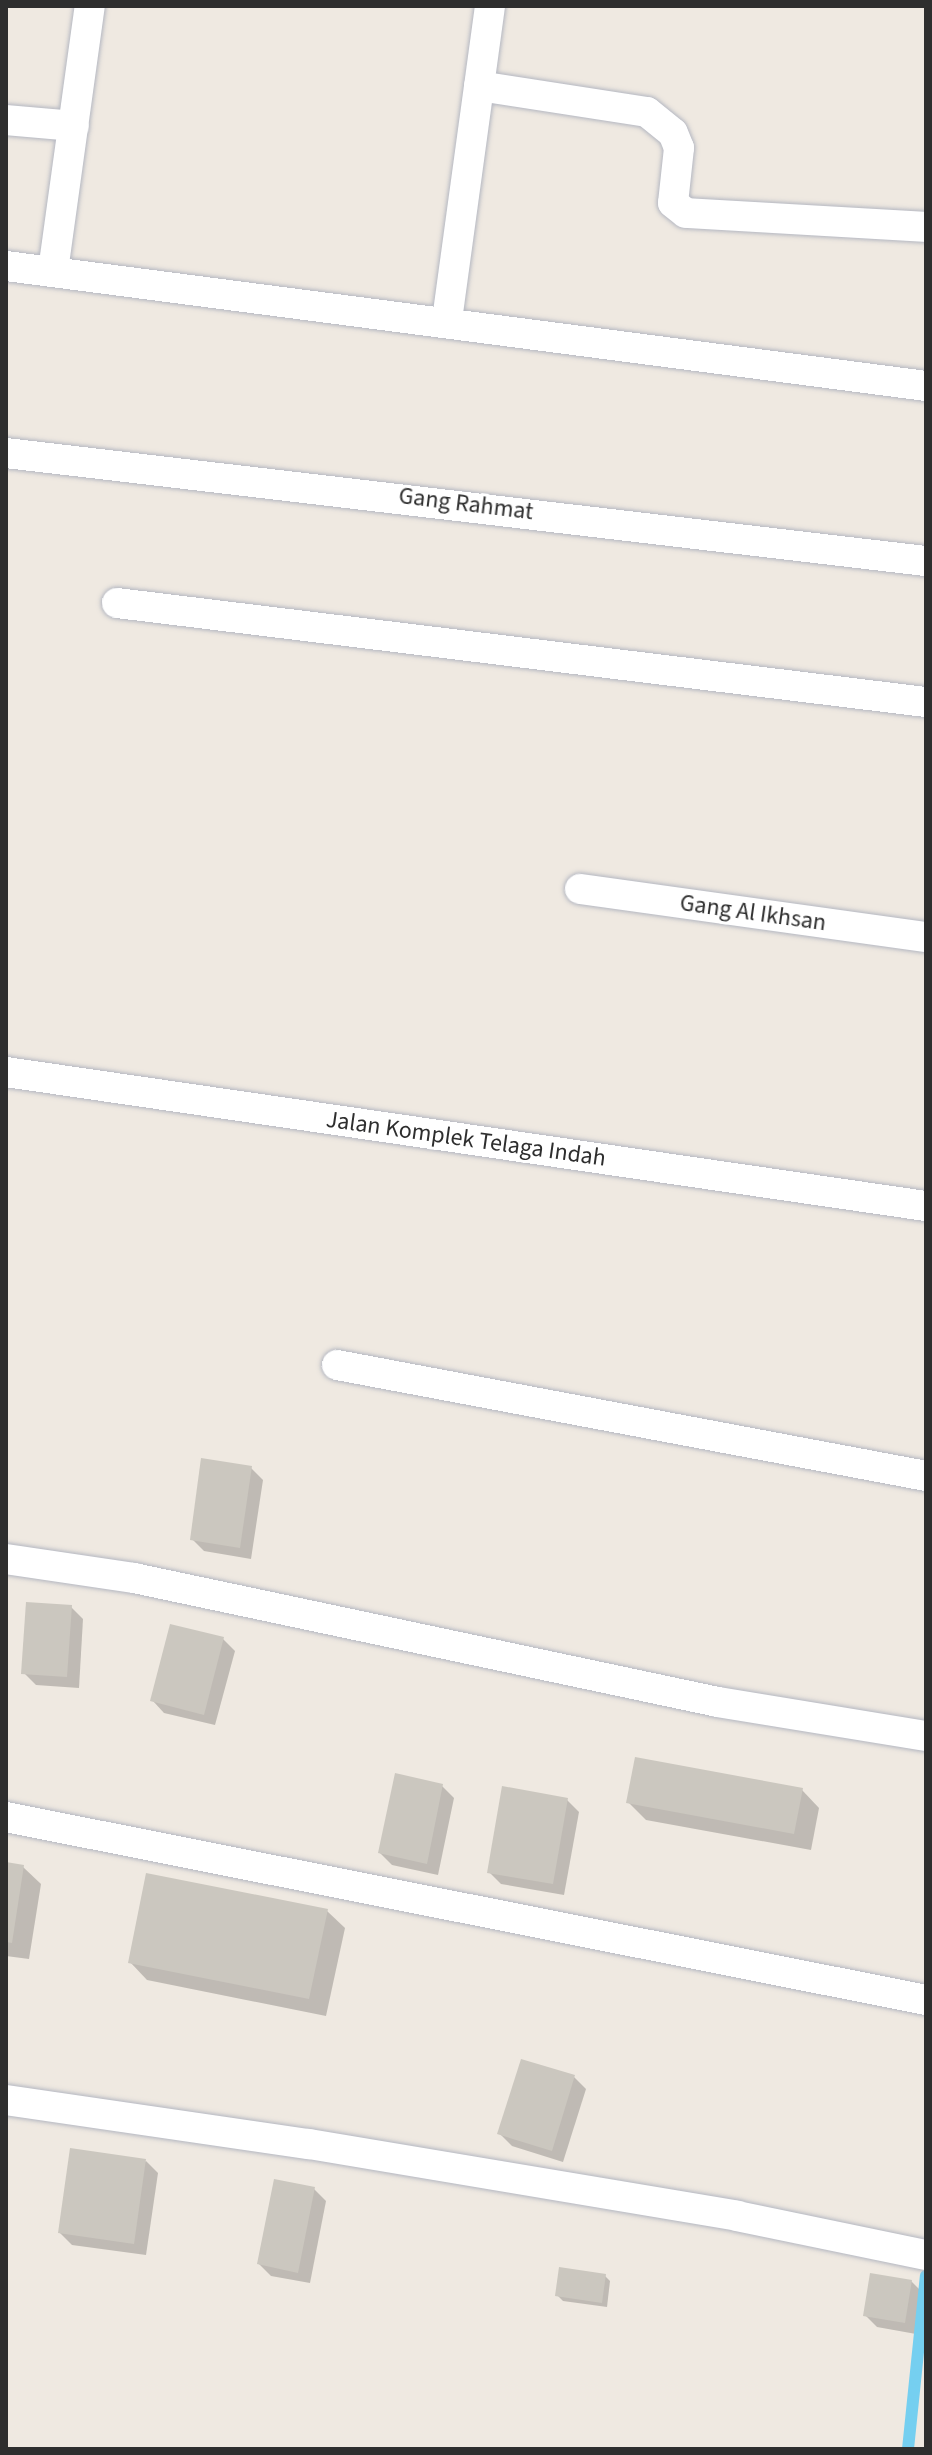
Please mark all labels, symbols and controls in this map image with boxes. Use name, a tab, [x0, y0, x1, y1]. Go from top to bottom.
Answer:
street label: Gang Rahmat	[397, 481, 535, 527]
street label: Gang Al Ikhsan	[678, 888, 828, 938]
street label: Jalan Komplek Telaga Indah	[324, 1105, 608, 1173]

